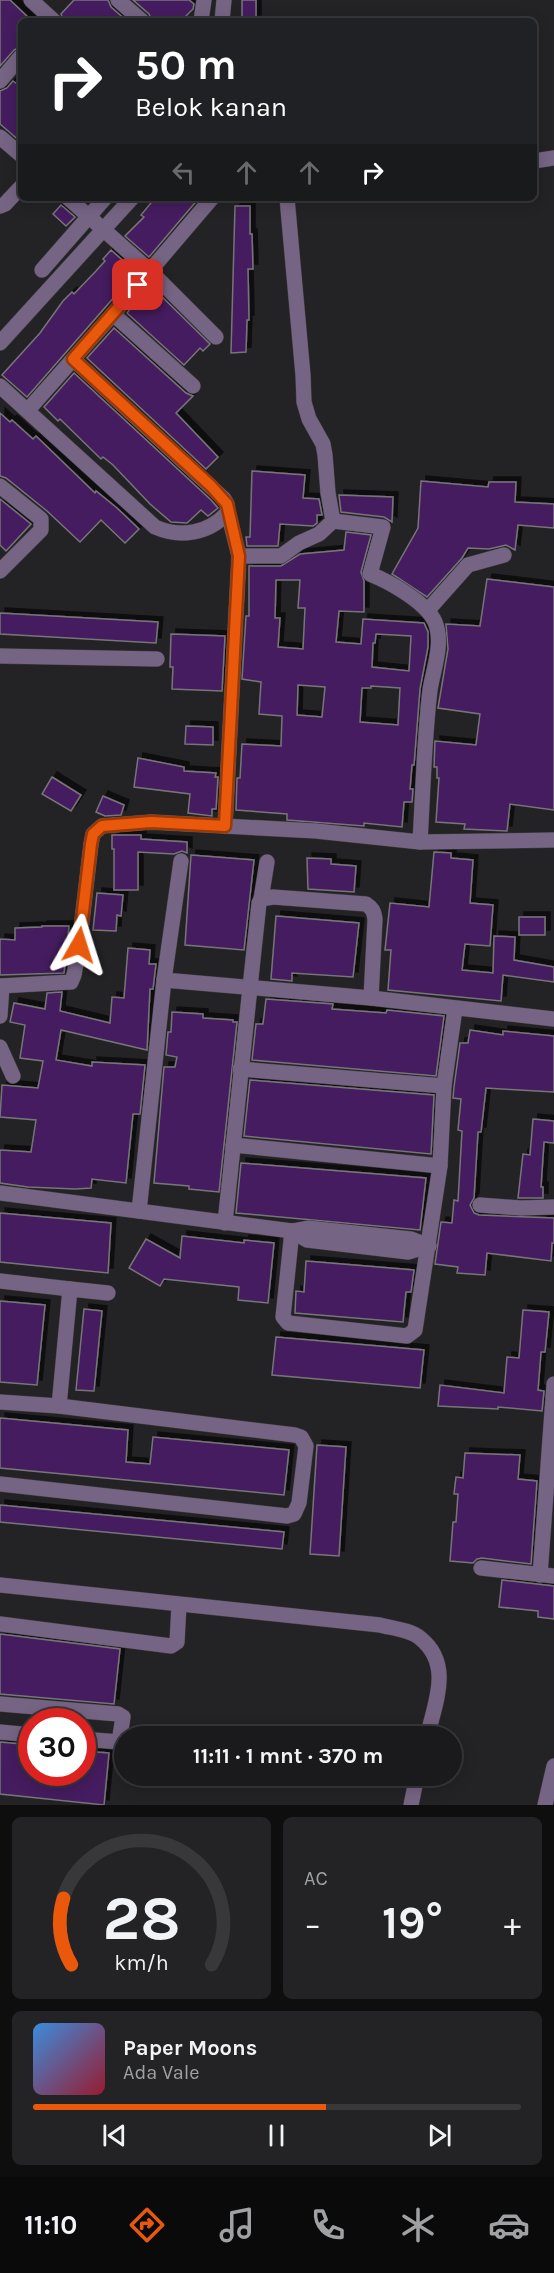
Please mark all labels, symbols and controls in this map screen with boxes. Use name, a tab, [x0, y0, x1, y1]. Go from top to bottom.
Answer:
text: 50 m	[135, 40, 237, 90]
icon: right	[36, 42, 114, 120]
text: Belok kanan	[135, 91, 287, 123]
icon: left	[167, 156, 200, 189]
icon: ahead	[230, 156, 263, 189]
icon: ahead	[293, 156, 326, 189]
icon: right	[356, 156, 389, 189]
pin	[112, 259, 163, 310]
icon: arrive	[121, 268, 154, 301]
position arrow	[47, 913, 111, 977]
speed limit sign: 30	[18, 1708, 96, 1786]
text: 11:11 · 1 mnt · 370 m	[193, 1743, 383, 1769]
text: AC	[304, 1867, 328, 1890]
text: 28	[102, 1882, 181, 1955]
text: 19°	[382, 1897, 443, 1949]
text: −	[304, 1905, 321, 1943]
text: +	[504, 1905, 521, 1943]
text: km/h	[114, 1950, 169, 1975]
text: Paper Moons	[123, 2035, 257, 2061]
text: Ada Vale	[123, 2061, 200, 2084]
icon: previous	[98, 2119, 131, 2152]
icon: pause	[260, 2119, 293, 2152]
icon: next	[423, 2119, 456, 2152]
icon: directions	[126, 2204, 168, 2246]
icon: music	[216, 2204, 258, 2246]
icon: phone	[307, 2204, 349, 2246]
icon: climate	[397, 2204, 439, 2246]
icon: car	[488, 2204, 530, 2246]
text: 11:10	[24, 2209, 77, 2241]

